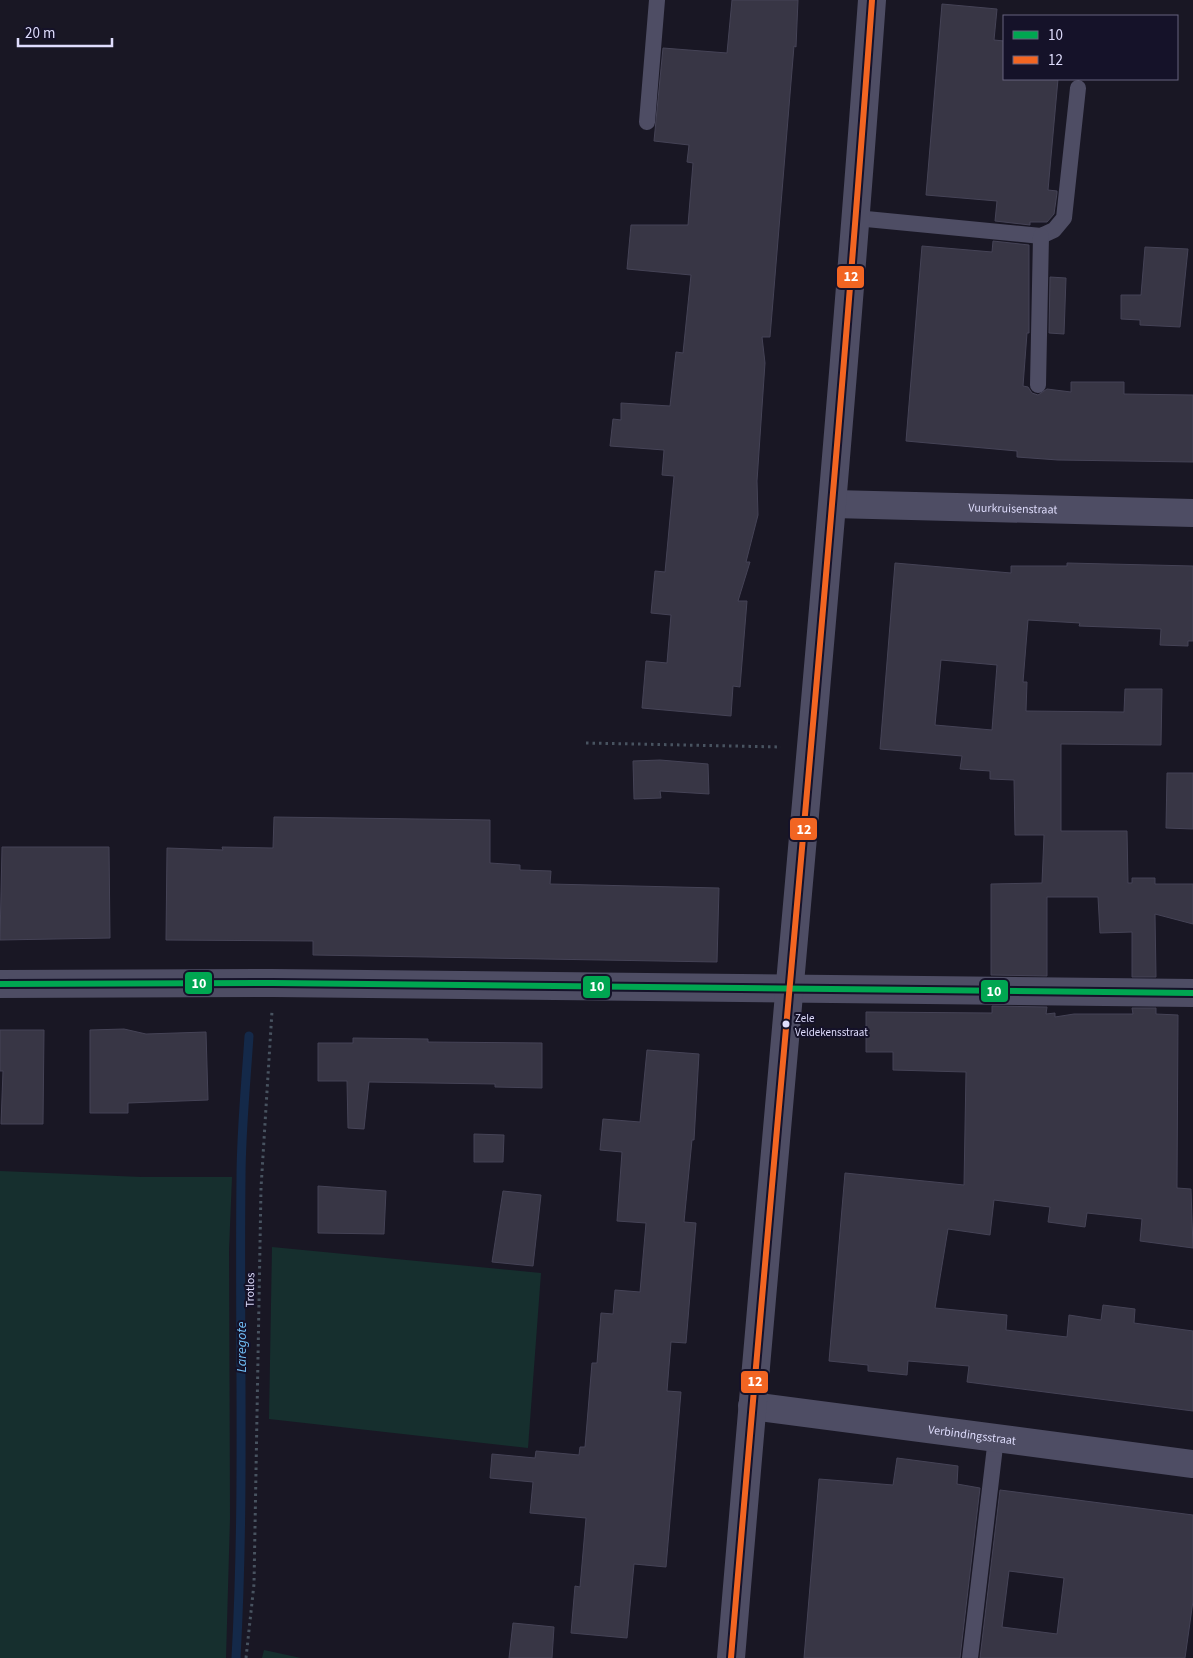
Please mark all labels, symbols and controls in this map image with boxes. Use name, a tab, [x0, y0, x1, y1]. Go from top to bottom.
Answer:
scale bar	[18, 15, 111, 47]
legend	[1003, 15, 1178, 80]
text: 20 m	[25, 23, 55, 44]
text: 10	[1048, 25, 1063, 46]
text: 12	[1048, 50, 1063, 71]
line badge: 12	[836, 265, 865, 289]
text: 12	[844, 267, 858, 287]
street label: Vuurkruisenstraat	[968, 499, 1058, 519]
line badge: 12	[789, 817, 818, 841]
text: 12	[797, 820, 811, 840]
line badge: 10	[184, 971, 213, 995]
text: 10	[192, 974, 206, 994]
line badge: 10	[582, 975, 611, 999]
text: 10	[590, 977, 604, 997]
line badge: 10	[980, 979, 1009, 1003]
text: 10	[987, 982, 1001, 1002]
place label: Zele Veldekensstraat	[795, 1011, 868, 1040]
marker: Zele Veldekensstraat	[781, 1019, 791, 1029]
street label: Trotlos	[242, 1272, 259, 1308]
water label: Laregote	[232, 1321, 252, 1372]
line badge: 12	[740, 1370, 769, 1394]
text: 12	[748, 1372, 762, 1392]
street label: Verbindingsstraat	[927, 1421, 1017, 1450]

